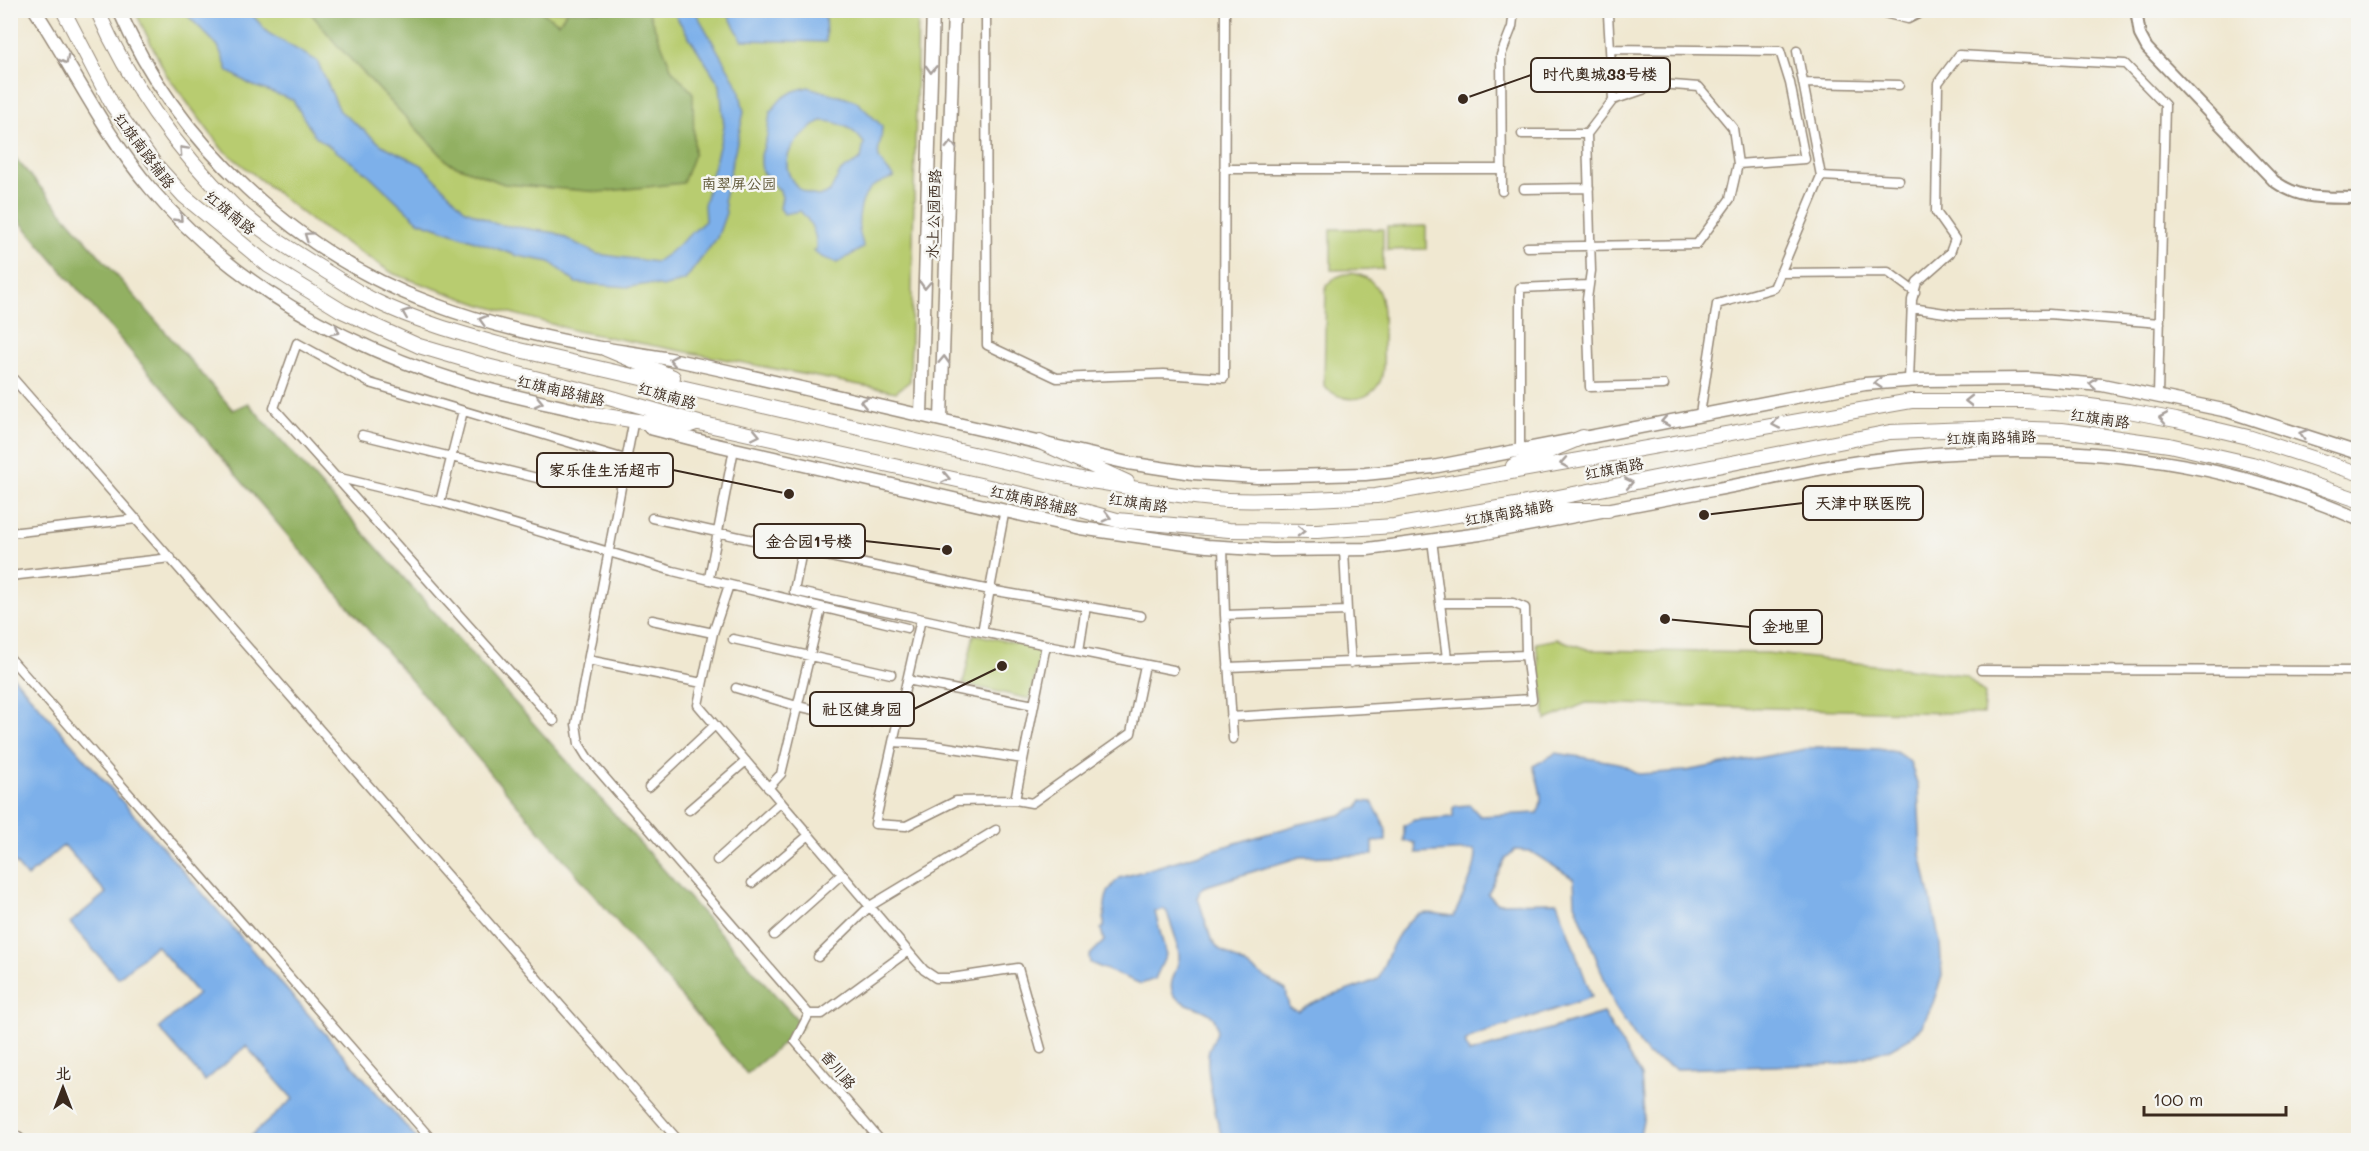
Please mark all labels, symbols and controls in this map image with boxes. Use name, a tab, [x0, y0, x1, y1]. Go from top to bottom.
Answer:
one-way arrow	[58, 54, 69, 65]
callout: 时代奥城33号楼	[1531, 58, 1670, 92]
text: 时代奥城33号楼	[1542, 63, 1658, 84]
one-way arrow	[925, 64, 938, 73]
street label: 红旗南路辅路	[110, 108, 180, 192]
one-way arrow	[945, 140, 957, 149]
one-way arrow	[179, 147, 190, 157]
street label: 水上公园西路	[921, 169, 945, 259]
park label: 南翠屏公园	[701, 173, 777, 193]
street label: 红旗南路	[201, 186, 260, 239]
one-way arrow	[171, 211, 182, 222]
one-way arrow	[303, 232, 314, 243]
one-way arrow	[918, 280, 931, 289]
one-way arrow	[401, 308, 412, 320]
one-way arrow	[478, 315, 488, 327]
one-way arrow	[330, 324, 340, 335]
one-way arrow	[669, 354, 679, 367]
one-way arrow	[937, 356, 950, 365]
street label: 红旗南路辅路	[515, 370, 607, 410]
street label: 红旗南路	[636, 377, 699, 413]
one-way arrow	[1873, 377, 1882, 390]
one-way arrow	[2089, 378, 2098, 391]
one-way arrow	[534, 395, 544, 408]
one-way arrow	[1965, 395, 1974, 407]
one-way arrow	[859, 396, 869, 409]
street label: 红旗南路	[2069, 404, 2131, 432]
one-way arrow	[2158, 412, 2168, 424]
one-way arrow	[1660, 414, 1670, 427]
one-way arrow	[1771, 417, 1781, 430]
street label: 红旗南路辅路	[1946, 425, 2036, 449]
one-way arrow	[750, 428, 760, 441]
one-way arrow	[2298, 429, 2309, 441]
street label: 红旗南路	[1582, 452, 1645, 484]
callout: 家乐佳生活超市	[537, 453, 673, 487]
one-way arrow	[1559, 457, 1568, 469]
text: 家乐佳生活超市	[549, 459, 661, 480]
one-way arrow	[941, 470, 951, 483]
one-way arrow	[1624, 477, 1634, 490]
street label: 红旗南路辅路	[988, 480, 1080, 520]
callout: 天津中联医院	[1803, 486, 1923, 520]
street label: 红旗南路	[1107, 488, 1169, 516]
text: 天津中联医院	[1815, 492, 1911, 513]
street label: 红旗南路辅路	[1463, 494, 1555, 530]
one-way arrow	[1102, 509, 1112, 522]
callout: 金合园1号楼	[754, 524, 865, 558]
one-way arrow	[1297, 525, 1306, 537]
text: 金合园1号楼	[765, 530, 853, 551]
callout: 金地里	[1750, 610, 1822, 644]
text: 金地里	[1762, 615, 1810, 636]
callout: 社区健身园	[810, 692, 914, 726]
text: 社区健身园	[822, 698, 902, 719]
street label: 香川路	[817, 1046, 861, 1093]
north arrow	[33, 1058, 93, 1118]
text: 北	[55, 1062, 71, 1083]
scale bar	[2144, 1079, 2286, 1117]
text: 100 m	[2153, 1087, 2203, 1111]

